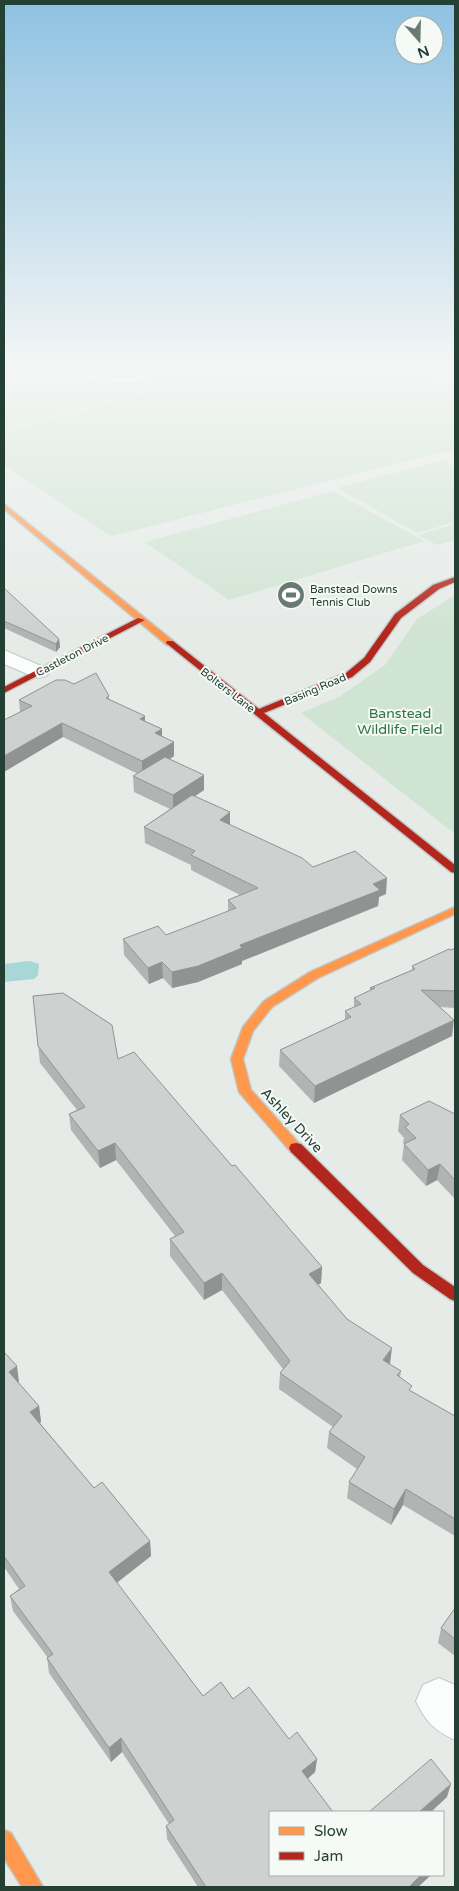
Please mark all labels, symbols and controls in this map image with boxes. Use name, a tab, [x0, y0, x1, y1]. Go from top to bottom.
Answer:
north arrow	[394, 15, 444, 65]
text: N	[415, 42, 431, 62]
sports icon: Banstead Downs Tennis Club	[276, 580, 306, 610]
place label: Banstead Downs Tennis Club	[310, 583, 397, 609]
street label: Castleton Drive	[34, 632, 111, 679]
street label: Bolters Lane	[198, 665, 257, 716]
street label: Basing Road	[282, 671, 348, 708]
park label: Banstead Wildlife Field	[357, 705, 443, 738]
street label: Ashley Drive	[257, 1084, 326, 1156]
legend	[269, 1811, 444, 1876]
text: Slow	[314, 1822, 348, 1840]
text: Jam	[314, 1847, 343, 1865]

